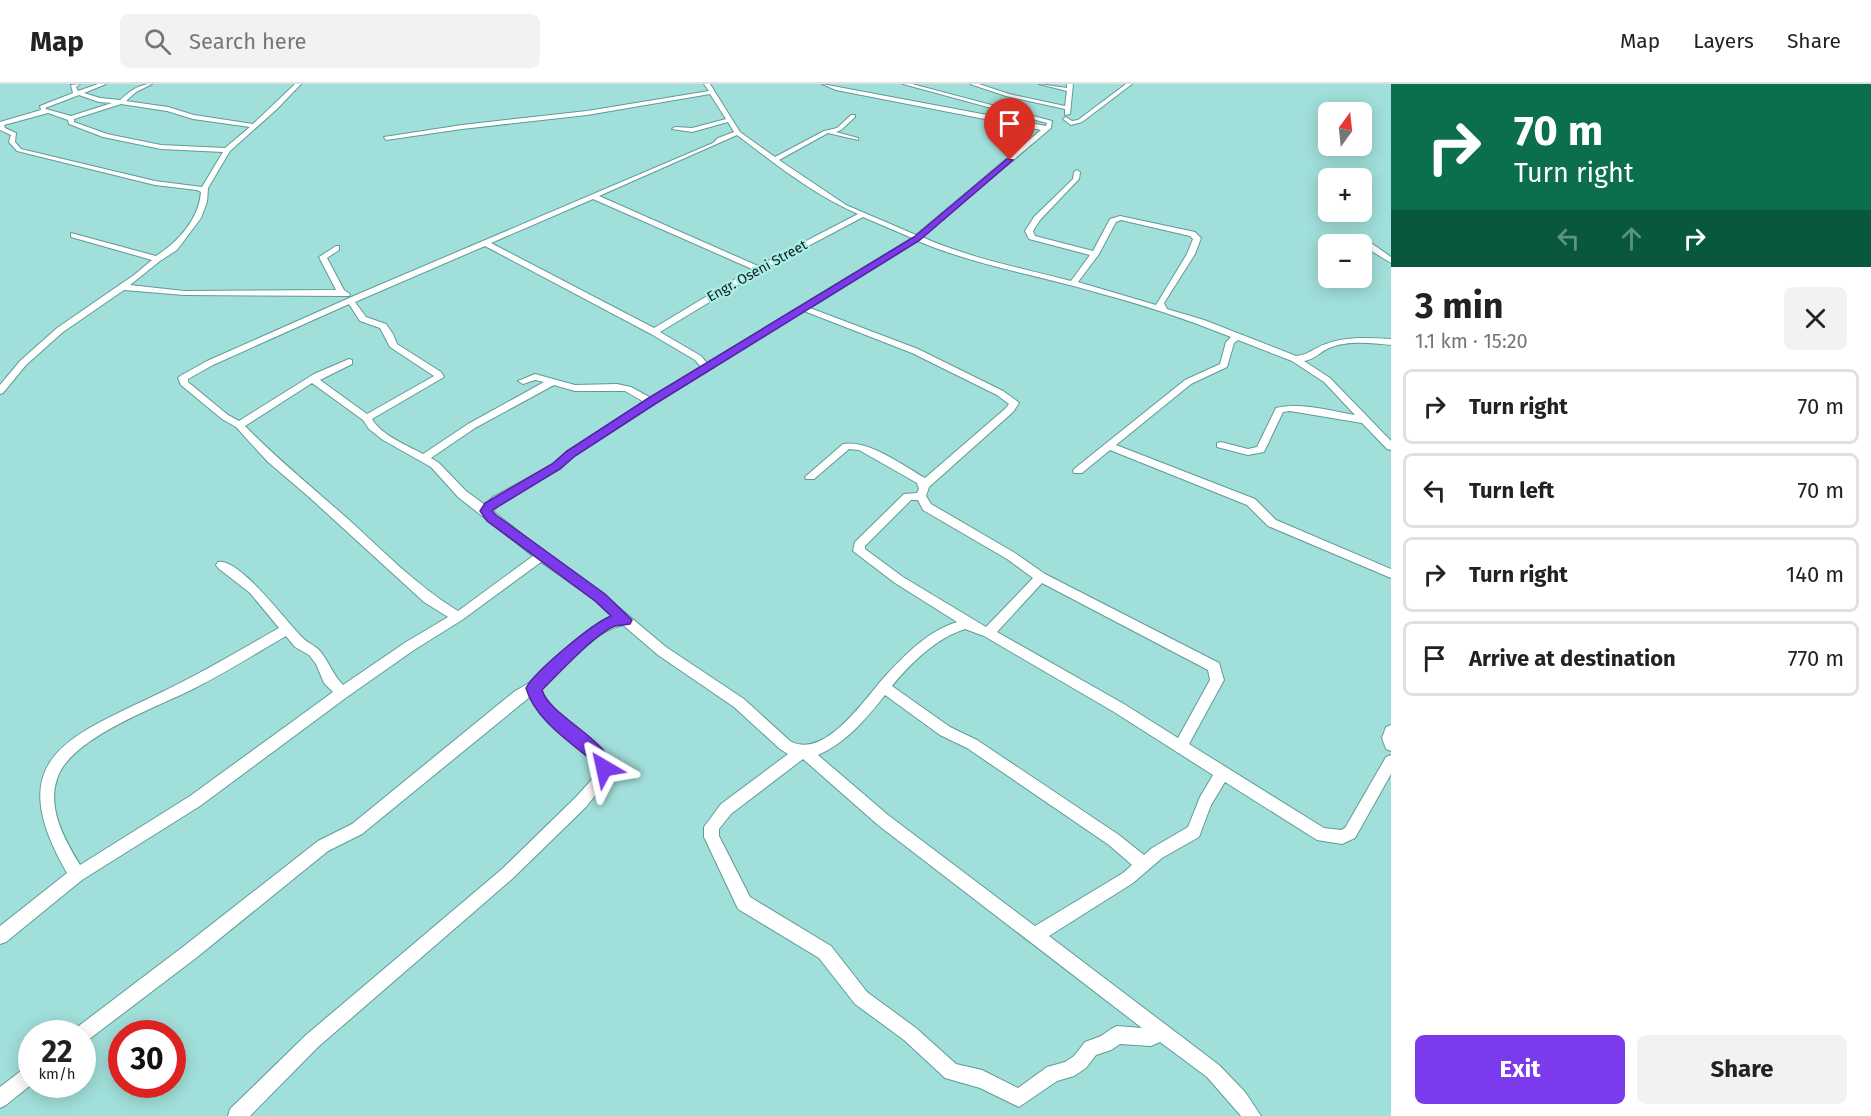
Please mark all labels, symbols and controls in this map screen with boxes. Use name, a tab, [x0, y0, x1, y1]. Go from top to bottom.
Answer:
search box	[120, 14, 540, 68]
text: Map	[30, 25, 84, 58]
icon: search	[141, 25, 174, 58]
text: Search here	[189, 28, 307, 55]
text: Map	[1620, 28, 1660, 54]
text: Layers	[1693, 28, 1754, 54]
text: Share	[1787, 28, 1841, 54]
pin	[984, 98, 1035, 160]
north arrow	[1318, 102, 1372, 156]
map controls	[1318, 102, 1372, 288]
text: 70 m	[1514, 106, 1603, 156]
icon: arrive	[993, 107, 1026, 140]
icon: right	[1415, 108, 1493, 186]
text: Turn right	[1514, 157, 1634, 189]
button: +	[1318, 168, 1372, 222]
icon: left	[1552, 222, 1585, 255]
icon: ahead	[1615, 222, 1648, 255]
icon: right	[1678, 222, 1711, 255]
button: −	[1318, 234, 1372, 288]
street label: Engr. Oseni Street	[704, 236, 811, 306]
text: 3 min	[1415, 284, 1504, 328]
button: close	[1784, 287, 1847, 350]
text: 1.1 km · 15:20	[1415, 329, 1528, 353]
icon: right	[1418, 390, 1451, 423]
text: Turn right	[1469, 393, 1568, 420]
text: 70 m	[1798, 393, 1844, 420]
icon: left	[1418, 474, 1451, 507]
text: Turn left	[1469, 477, 1554, 504]
text: 70 m	[1798, 477, 1844, 504]
icon: right	[1418, 558, 1451, 591]
text: Turn right	[1469, 561, 1568, 588]
text: 140 m	[1786, 561, 1844, 588]
icon: arrive	[1418, 642, 1451, 675]
text: Arrive at destination	[1469, 645, 1676, 672]
text: 770 m	[1788, 645, 1844, 672]
position arrow	[572, 736, 636, 800]
speed limit sign: 30	[108, 1020, 186, 1098]
text: 22	[41, 1034, 73, 1070]
button: Exit	[1415, 1035, 1625, 1104]
button: Share	[1637, 1035, 1847, 1104]
text: km/h	[38, 1065, 76, 1083]

